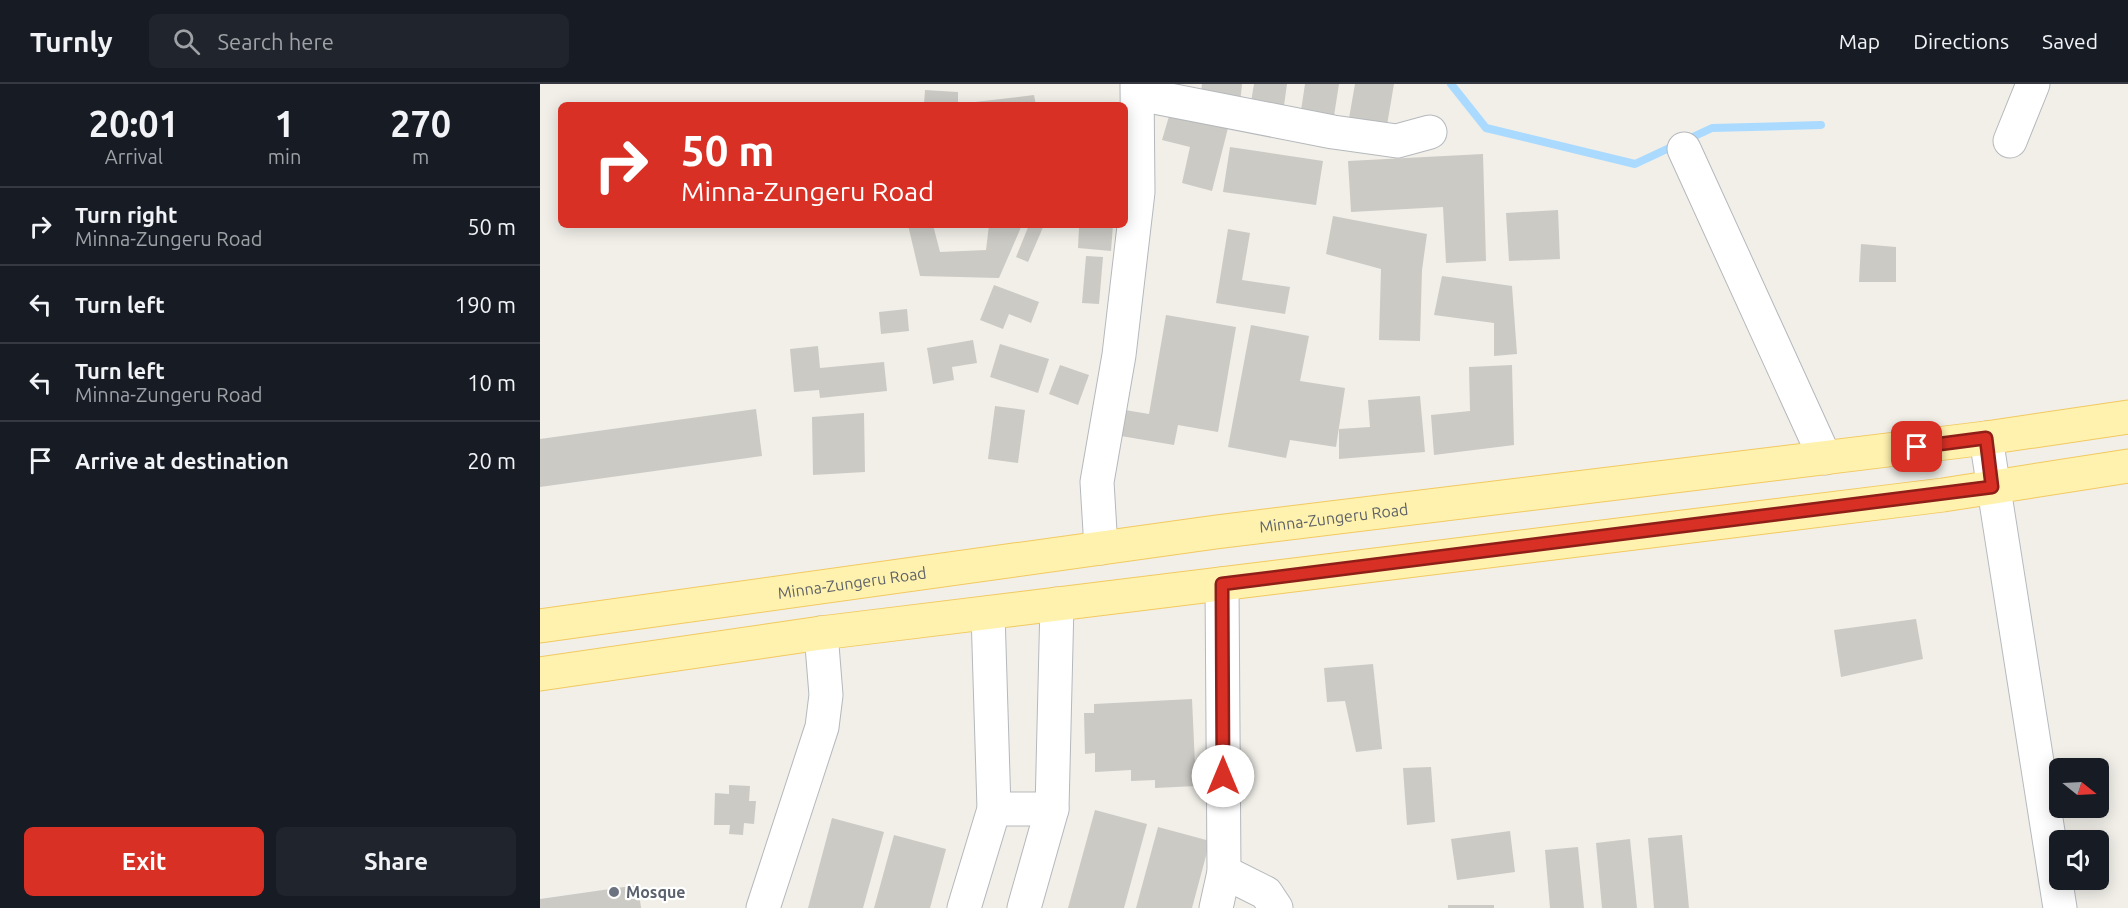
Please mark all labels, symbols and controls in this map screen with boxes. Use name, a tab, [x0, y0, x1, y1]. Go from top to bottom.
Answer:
search box	[149, 14, 569, 68]
icon: search	[170, 25, 203, 58]
text: Turnly	[30, 26, 113, 57]
text: Search here	[218, 29, 334, 54]
text: Map	[1839, 29, 1880, 53]
text: Directions	[1913, 29, 2009, 53]
text: Saved	[2042, 29, 2098, 53]
text: 20:01	[89, 103, 179, 144]
text: 1	[274, 103, 295, 144]
text: 270	[390, 103, 451, 144]
icon: right	[582, 126, 660, 204]
text: 50 m	[681, 127, 775, 174]
text: Arrival	[105, 145, 163, 168]
text: min	[268, 145, 301, 168]
text: m	[412, 145, 429, 168]
text: Minna-Zungeru Road	[681, 176, 934, 206]
text: Turn right	[75, 202, 177, 227]
icon: right	[24, 210, 57, 243]
text: 50 m	[467, 214, 516, 239]
text: Minna-Zungeru Road	[75, 227, 262, 250]
icon: left	[24, 288, 57, 321]
text: Turn left	[75, 292, 165, 317]
text: 190 m	[455, 292, 516, 317]
text: Turn left	[75, 358, 165, 383]
icon: left	[24, 366, 57, 399]
text: 10 m	[467, 370, 516, 395]
text: Minna-Zungeru Road	[75, 383, 262, 406]
pin	[1891, 421, 1942, 472]
icon: arrive	[1900, 430, 1933, 463]
icon: arrive	[24, 444, 57, 477]
text: Arrive at destination	[75, 448, 289, 473]
text: 20 m	[467, 448, 516, 473]
street label: Minna-Zungeru Road	[1258, 500, 1409, 536]
street label: Minna-Zungeru Road	[776, 563, 928, 602]
position arrow	[1191, 744, 1255, 808]
north arrow	[2049, 758, 2109, 818]
map controls	[2049, 758, 2109, 890]
button: Exit	[24, 827, 264, 896]
button: Share	[276, 827, 516, 896]
button: sound	[2049, 830, 2109, 890]
place label: Mosque	[626, 883, 686, 901]
marker: Mosque	[607, 885, 621, 899]

